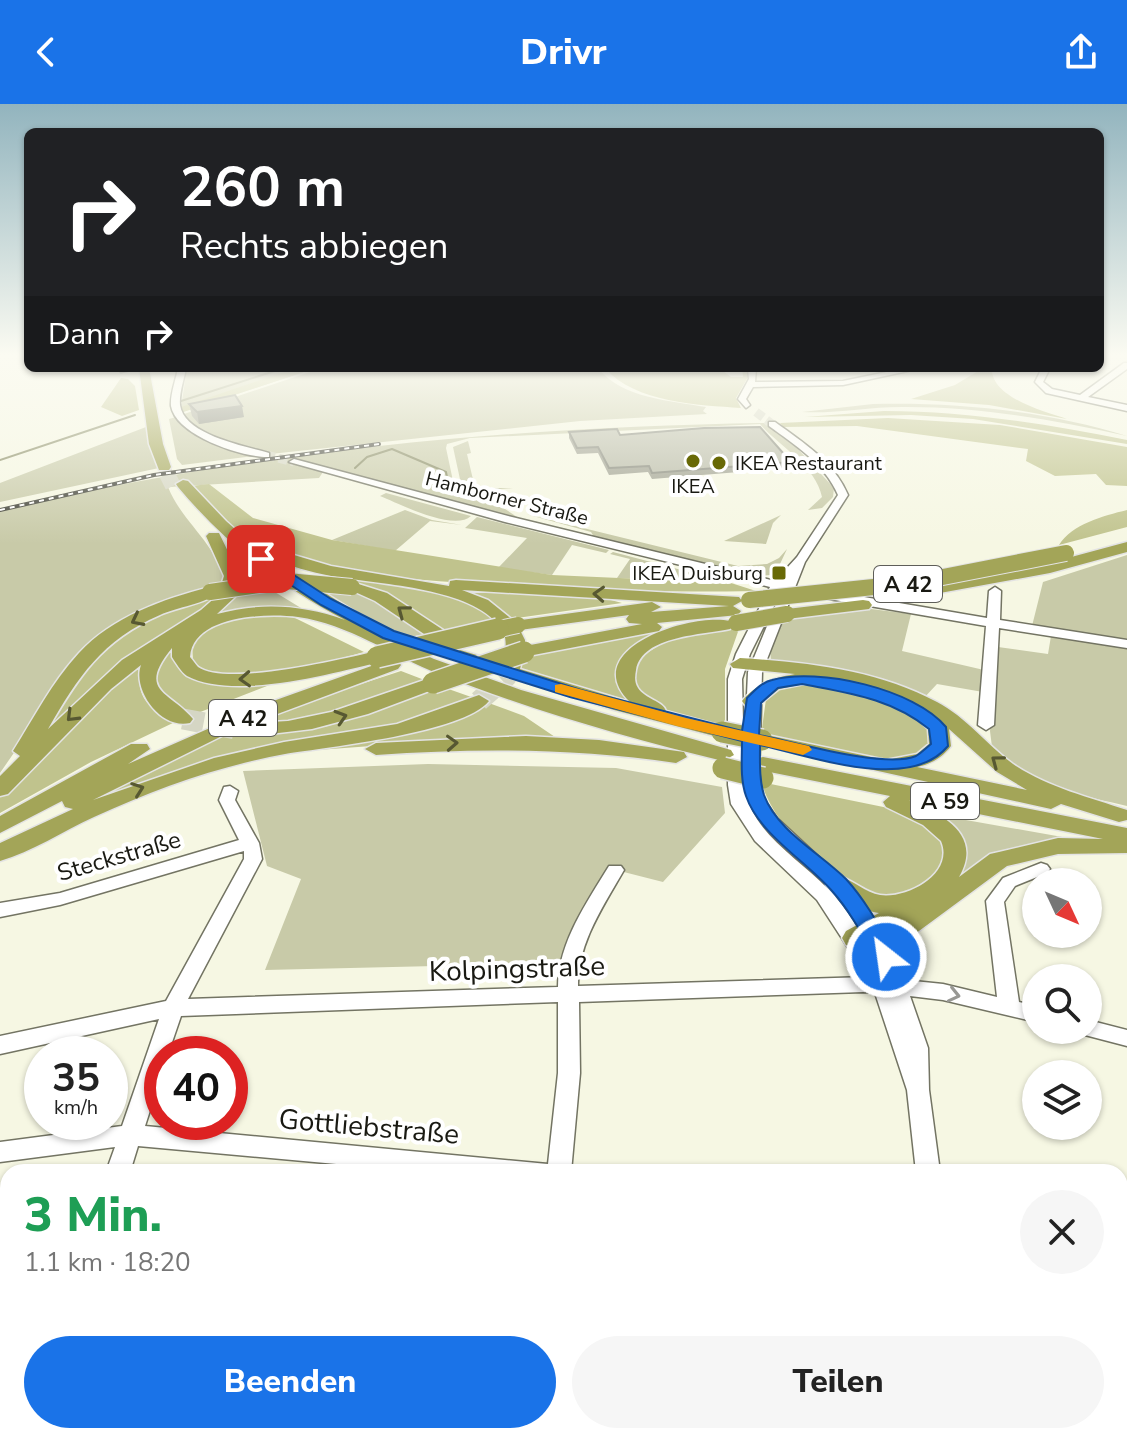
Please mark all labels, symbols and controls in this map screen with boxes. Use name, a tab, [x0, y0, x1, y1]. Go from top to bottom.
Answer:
text: Drivr	[520, 28, 607, 77]
icon: back	[24, 30, 68, 74]
icon: share	[1059, 30, 1103, 74]
text: 260 m	[180, 149, 345, 226]
icon: right	[48, 160, 152, 264]
text: Rechts abbiegen	[180, 222, 448, 271]
icon: right	[136, 312, 180, 356]
text: Dann	[48, 314, 120, 355]
place label: IKEA Restaurant	[735, 450, 883, 477]
marker: IKEA	[684, 452, 702, 470]
marker: IKEA Restaurant	[710, 454, 728, 472]
street label: Hamborner Straße	[423, 465, 591, 532]
place label: IKEA	[671, 473, 715, 500]
pin	[227, 525, 295, 593]
icon: arrive	[239, 537, 283, 581]
place label: IKEA Duisburg	[632, 560, 763, 587]
marker: IKEA Duisburg	[770, 564, 788, 582]
road number: A 42	[874, 566, 942, 602]
one-way arrow	[592, 586, 605, 603]
one-way arrow	[397, 606, 412, 621]
one-way arrow	[131, 610, 145, 625]
one-way arrow	[238, 671, 251, 688]
road number: A 42	[209, 700, 277, 736]
one-way arrow	[67, 707, 82, 721]
one-way arrow	[333, 710, 347, 726]
one-way arrow	[446, 735, 459, 752]
one-way arrow	[991, 756, 1006, 770]
one-way arrow	[131, 782, 145, 799]
road number: A 59	[911, 783, 979, 819]
street label: Steckstraße	[53, 823, 185, 889]
north arrow	[1022, 868, 1102, 948]
map controls	[1022, 868, 1102, 1140]
position arrow	[844, 915, 928, 999]
street label: Kolpingstraße	[428, 947, 606, 991]
button: search	[1022, 964, 1102, 1044]
one-way arrow	[947, 986, 960, 1003]
speed limit sign: 40	[144, 1036, 248, 1140]
text: 35	[52, 1051, 100, 1105]
button: layers	[1022, 1060, 1102, 1140]
text: km/h	[54, 1094, 98, 1121]
street label: Gottliebstraße	[277, 1100, 461, 1154]
text: 3 Min.	[24, 1182, 162, 1248]
button: close	[1020, 1190, 1104, 1274]
text: 1.1 km · 18:20	[24, 1245, 191, 1280]
button: Beenden	[24, 1336, 556, 1428]
button: Teilen	[572, 1336, 1104, 1428]

